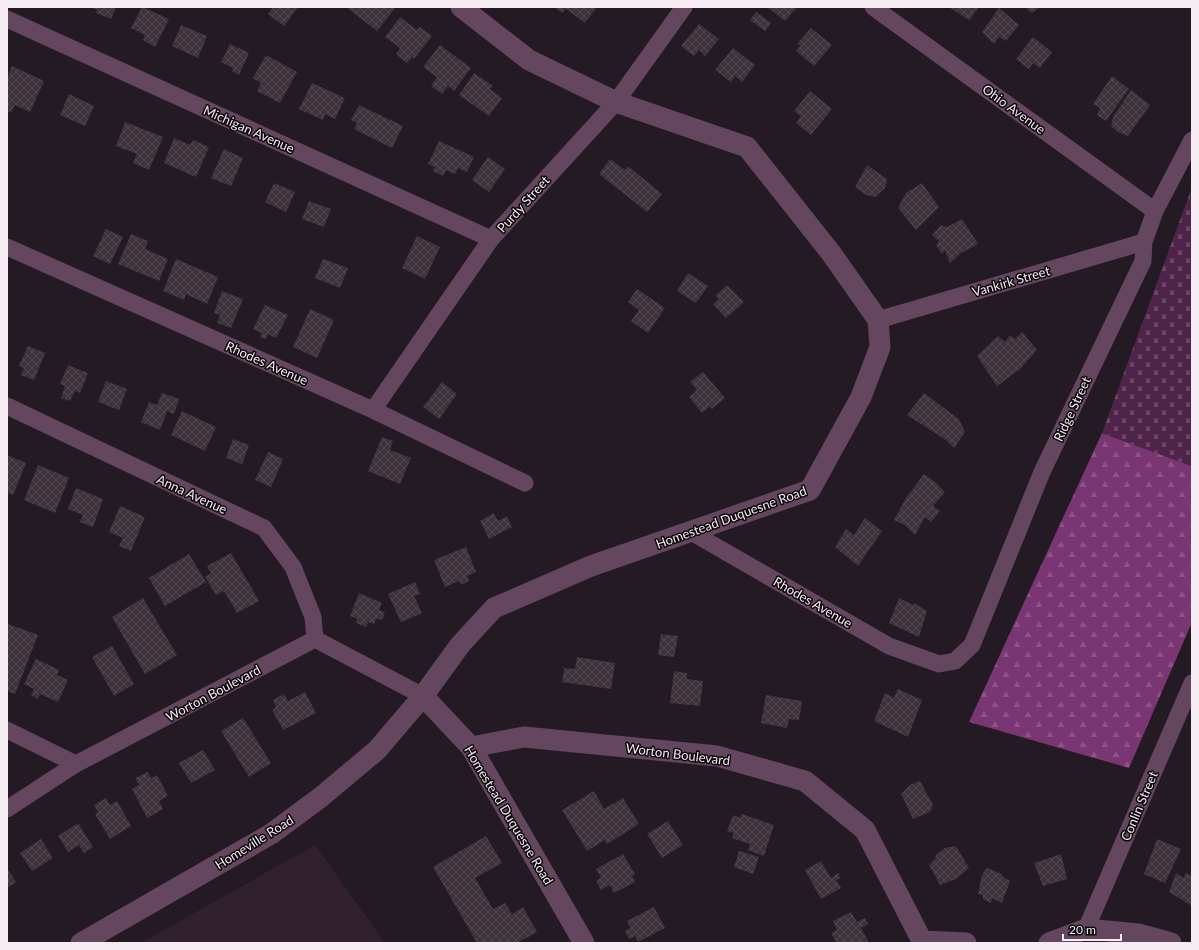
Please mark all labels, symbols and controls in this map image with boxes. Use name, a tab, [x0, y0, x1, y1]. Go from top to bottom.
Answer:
street label: Ohio Avenue	[979, 81, 1049, 137]
street label: Michigan Avenue	[201, 102, 297, 156]
street label: Purdy Street	[493, 172, 553, 236]
street label: Vankirk Street	[970, 262, 1052, 300]
street label: Rhodes Avenue	[223, 338, 311, 388]
street label: Ridge Street	[1050, 374, 1094, 444]
street label: Anna Avenue	[154, 471, 230, 517]
street label: Homestead Duquesne Road	[653, 482, 809, 552]
street label: Rhodes Avenue	[771, 573, 855, 631]
street label: Worton Boulevard	[163, 661, 263, 725]
street label: Worton Boulevard	[625, 740, 731, 768]
street label: Homestead Duquesne Road	[461, 743, 557, 887]
street label: Conlin Street	[1117, 768, 1161, 843]
street label: Homeville Road	[212, 812, 296, 872]
scale bar	[1063, 916, 1121, 942]
text: 20 m	[1069, 922, 1096, 937]

